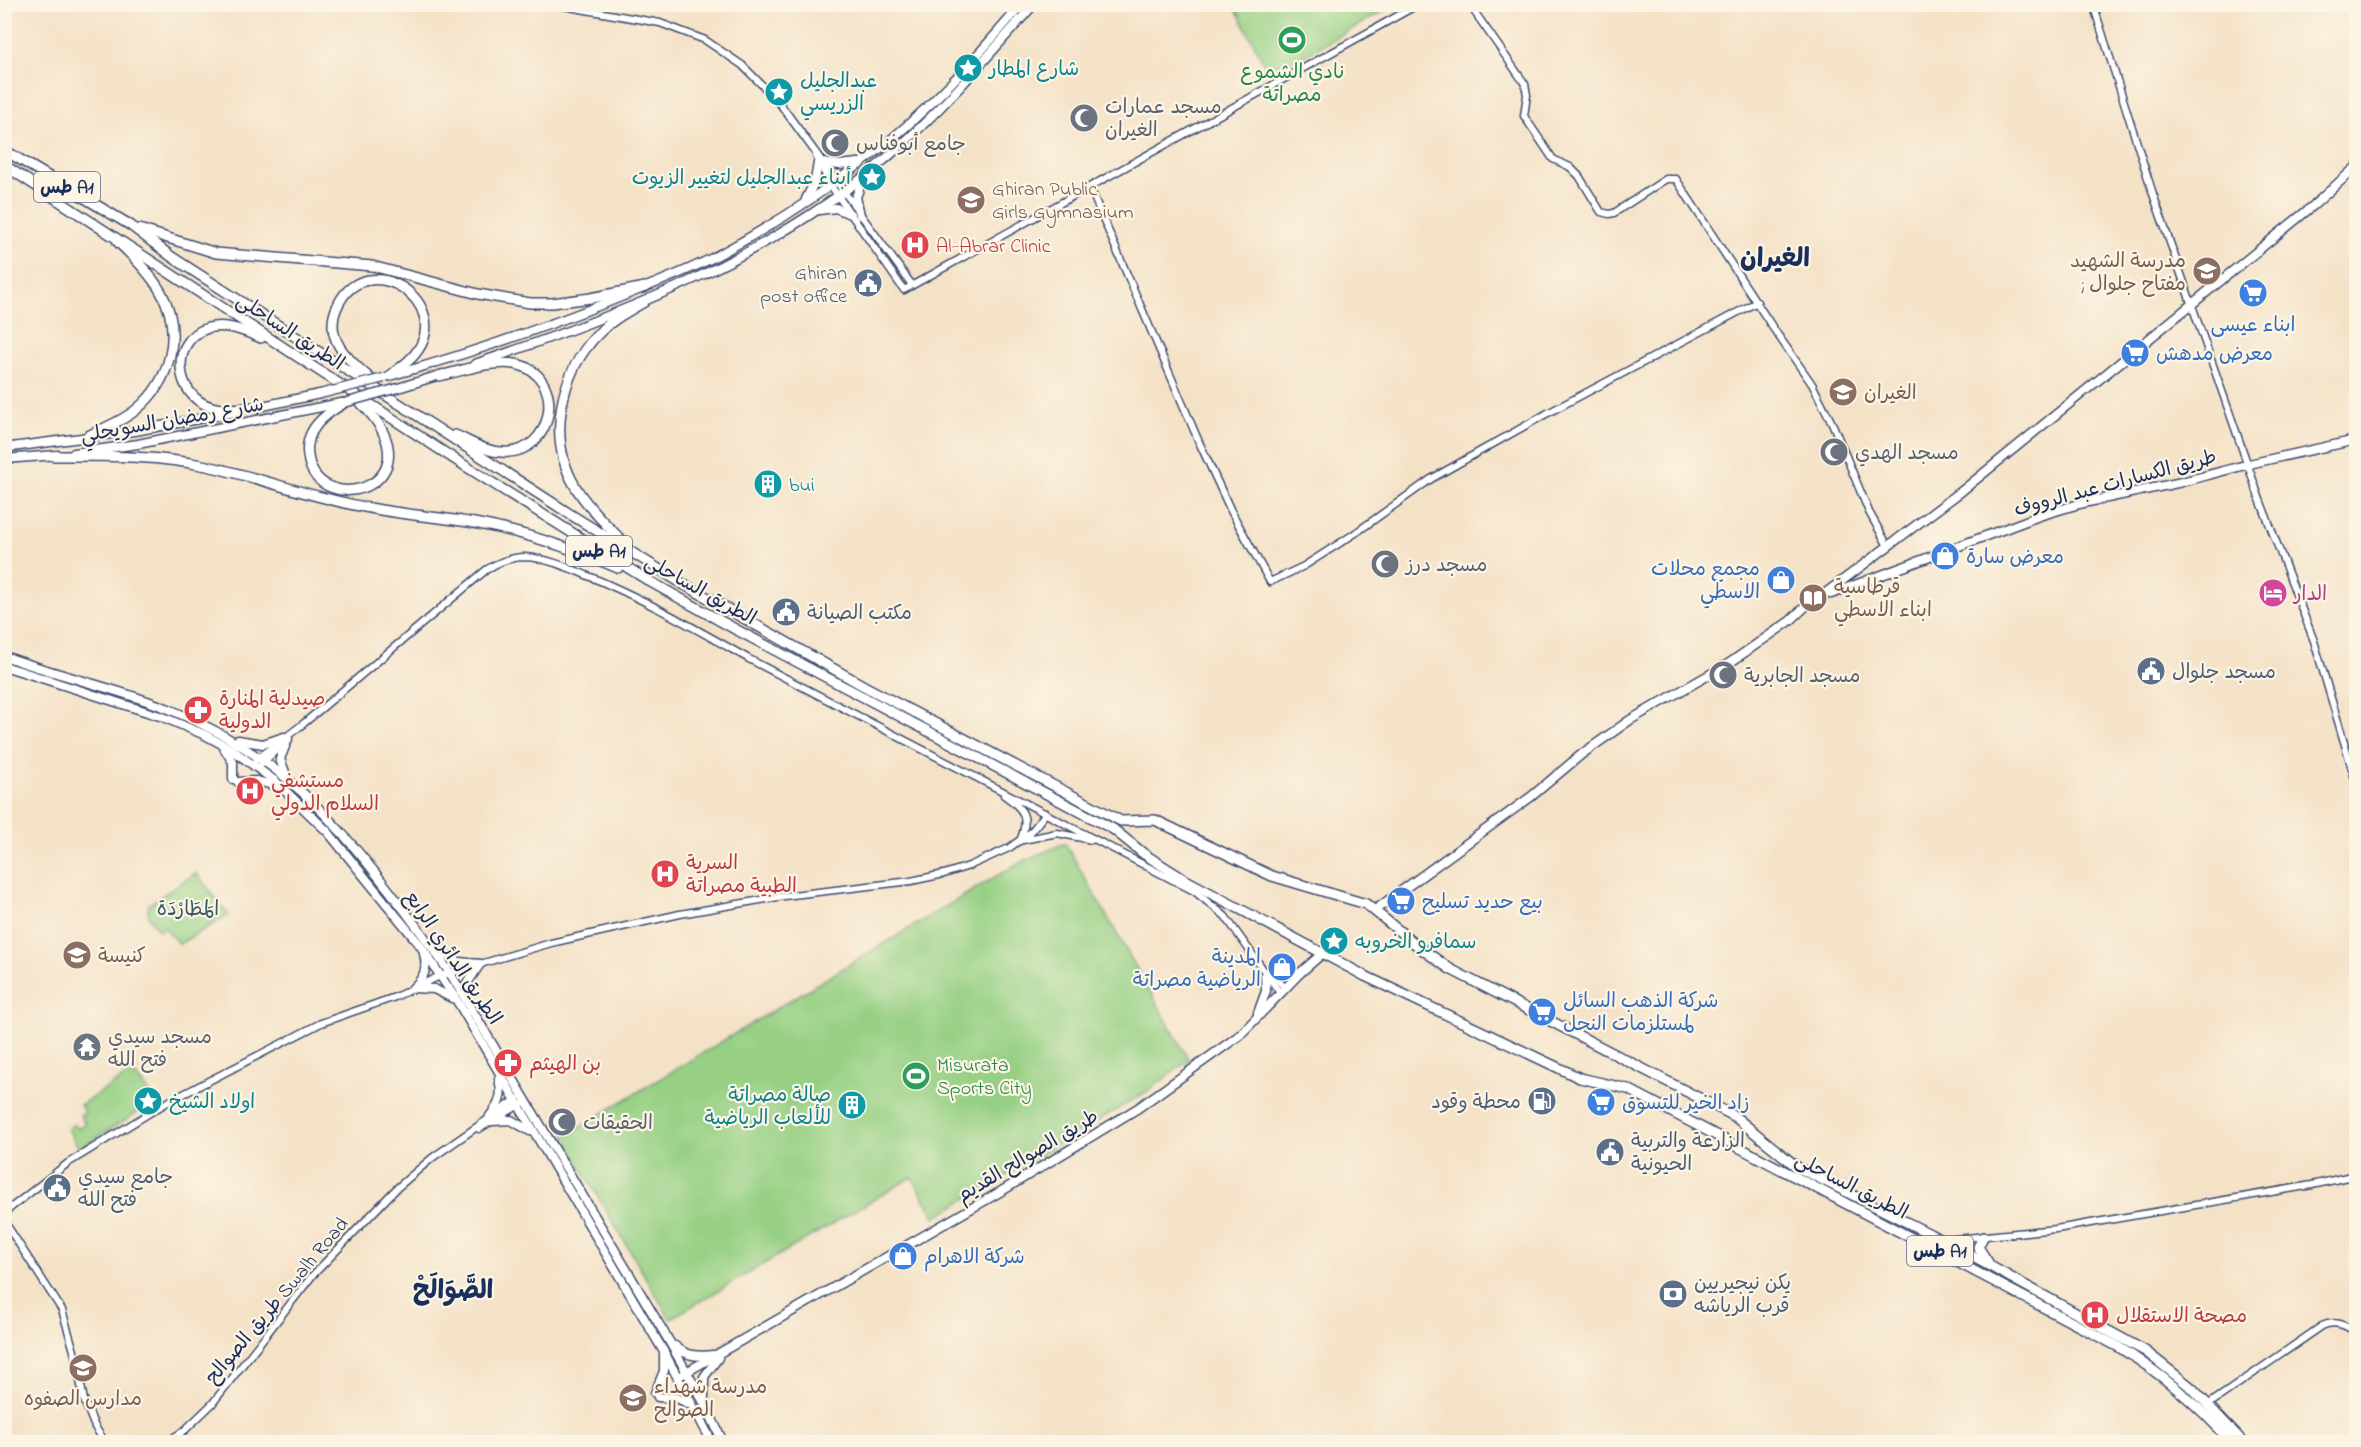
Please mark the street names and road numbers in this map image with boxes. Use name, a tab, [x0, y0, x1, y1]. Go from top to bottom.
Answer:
road number: طس A1	[34, 172, 100, 202]
street label: الطريق الساحلى	[230, 287, 349, 379]
street label: شارع رمضان السويحلي	[79, 391, 266, 453]
street label: طريق الكسارات عبد الرووف	[2011, 443, 2220, 525]
road number: طس A1	[566, 536, 632, 566]
street label: الطريق الساحلى	[639, 548, 761, 634]
street label: الطريق الدائري الرابع	[396, 885, 508, 1032]
street label: طريق الصوالح القديم	[952, 1103, 1105, 1211]
street label: الطريق الساحلى	[1789, 1146, 1913, 1228]
street label: طريق الصوالح Swalh Road	[199, 1212, 357, 1391]
road number: طس A1	[1907, 1236, 1973, 1266]

